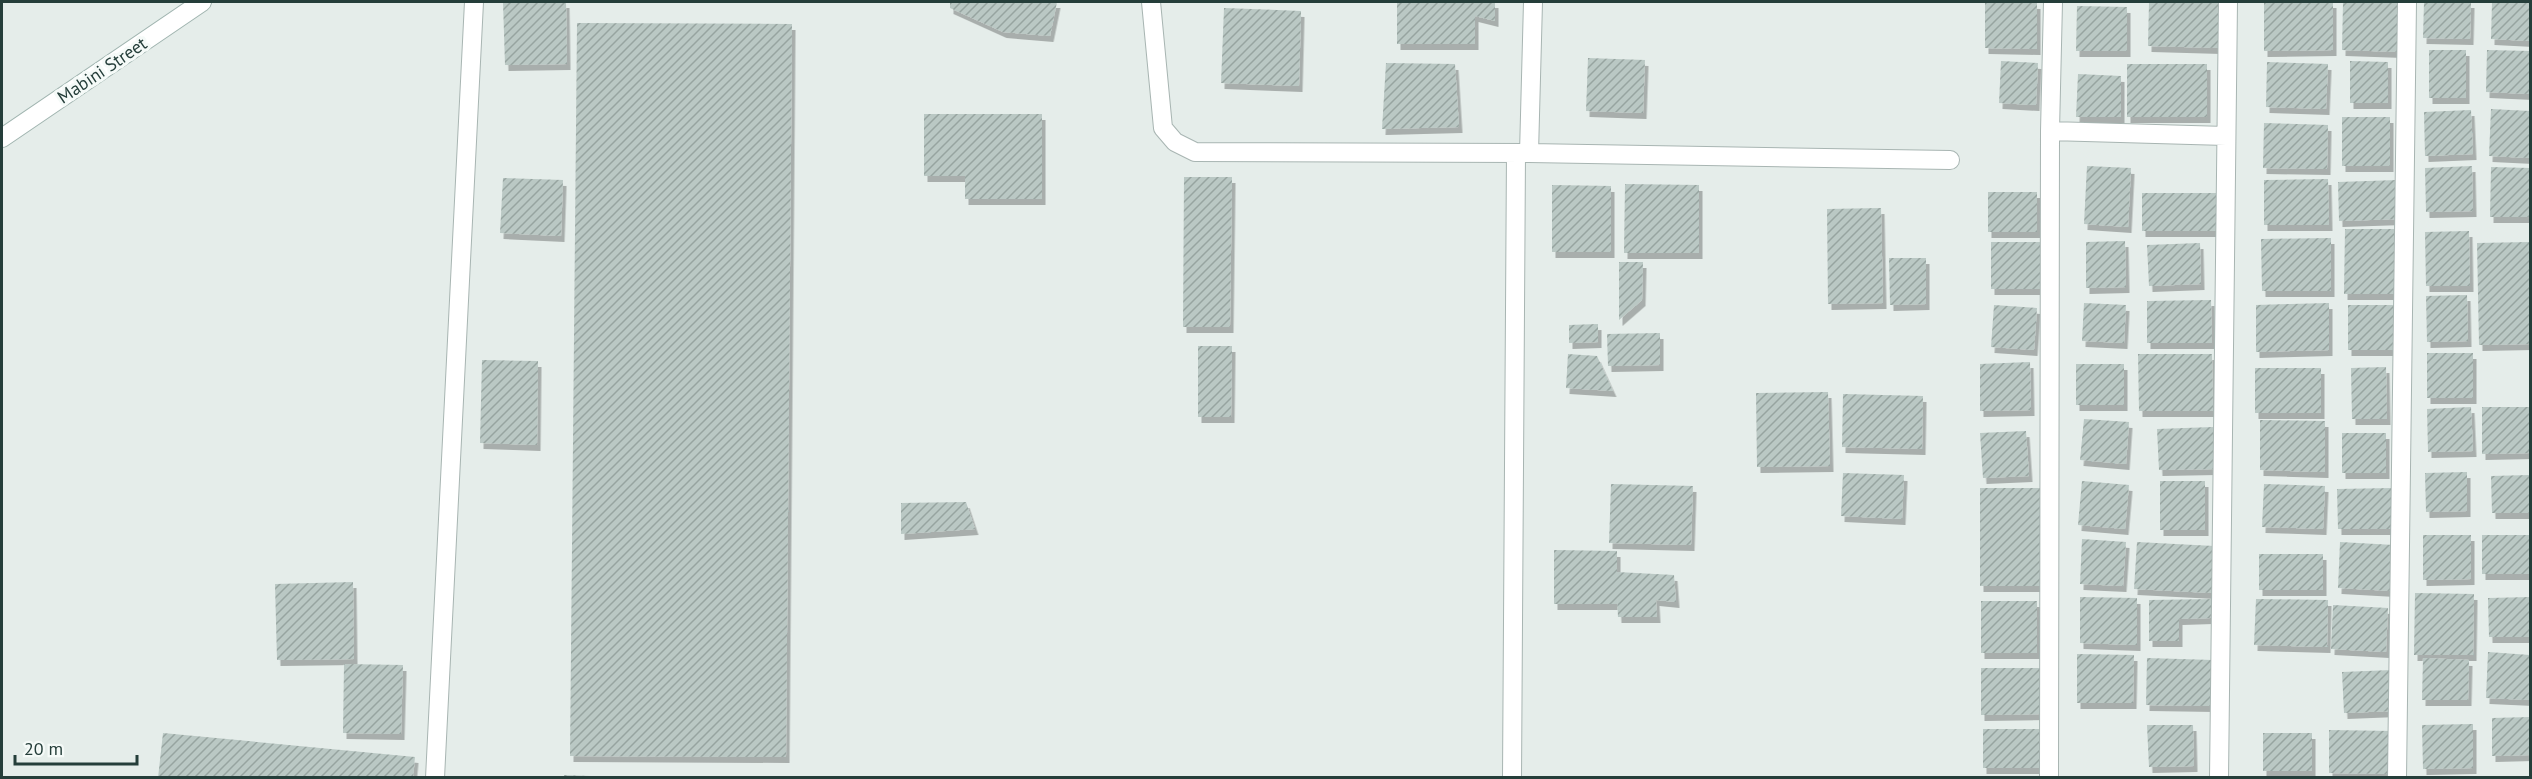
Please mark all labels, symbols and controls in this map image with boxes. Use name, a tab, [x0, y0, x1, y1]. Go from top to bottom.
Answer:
street label: Mabini Street	[53, 32, 151, 108]
scale bar	[15, 728, 136, 766]
text: 20 m	[24, 737, 63, 760]

